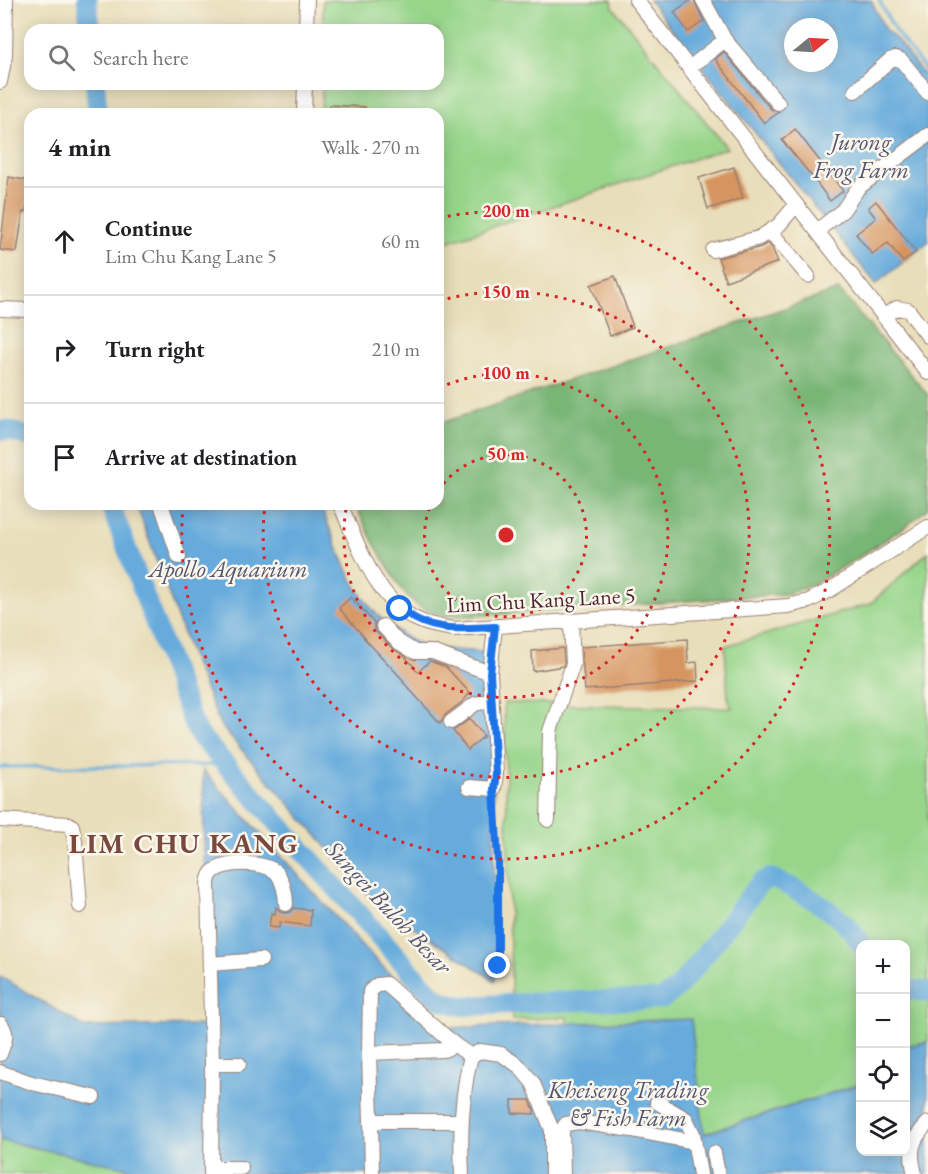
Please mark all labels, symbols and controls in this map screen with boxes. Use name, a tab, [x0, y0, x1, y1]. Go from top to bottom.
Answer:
north arrow	[784, 18, 838, 72]
search box	[24, 24, 444, 90]
icon: search	[45, 41, 78, 74]
text: Search here	[93, 43, 188, 72]
water label: Jurong Frog Farm	[812, 126, 909, 185]
text: 4 min	[48, 130, 111, 164]
text: Walk · 270 m	[321, 134, 420, 160]
text: 200 m	[482, 199, 530, 222]
text: Continue	[105, 214, 192, 243]
icon: ahead	[48, 225, 81, 258]
text: 60 m	[381, 228, 420, 254]
text: Lim Chu Kang Lane 5	[105, 243, 277, 269]
text: 150 m	[482, 280, 530, 303]
icon: right	[48, 333, 81, 366]
text: Turn right	[105, 335, 204, 364]
text: 210 m	[372, 336, 420, 362]
text: 100 m	[482, 361, 530, 384]
icon: arrive	[48, 441, 81, 474]
text: 50 m	[487, 442, 525, 465]
text: Arrive at destination	[105, 443, 297, 472]
centre of rings	[496, 525, 516, 545]
water label: Apollo Aquarium	[147, 553, 307, 585]
street label: Lim Chu Kang Lane 5	[446, 581, 636, 619]
route start	[386, 595, 412, 621]
district label: LIM CHU KANG	[69, 825, 299, 861]
water label: Sungei Buloh Besar	[318, 833, 460, 982]
map controls	[856, 940, 910, 1156]
button: +	[856, 940, 910, 994]
route end	[484, 952, 510, 978]
button: −	[856, 994, 910, 1048]
button: locate	[856, 1048, 910, 1102]
water label: Kheiseng Trading & Fish Farm	[547, 1074, 709, 1133]
button: layers	[856, 1102, 910, 1156]

